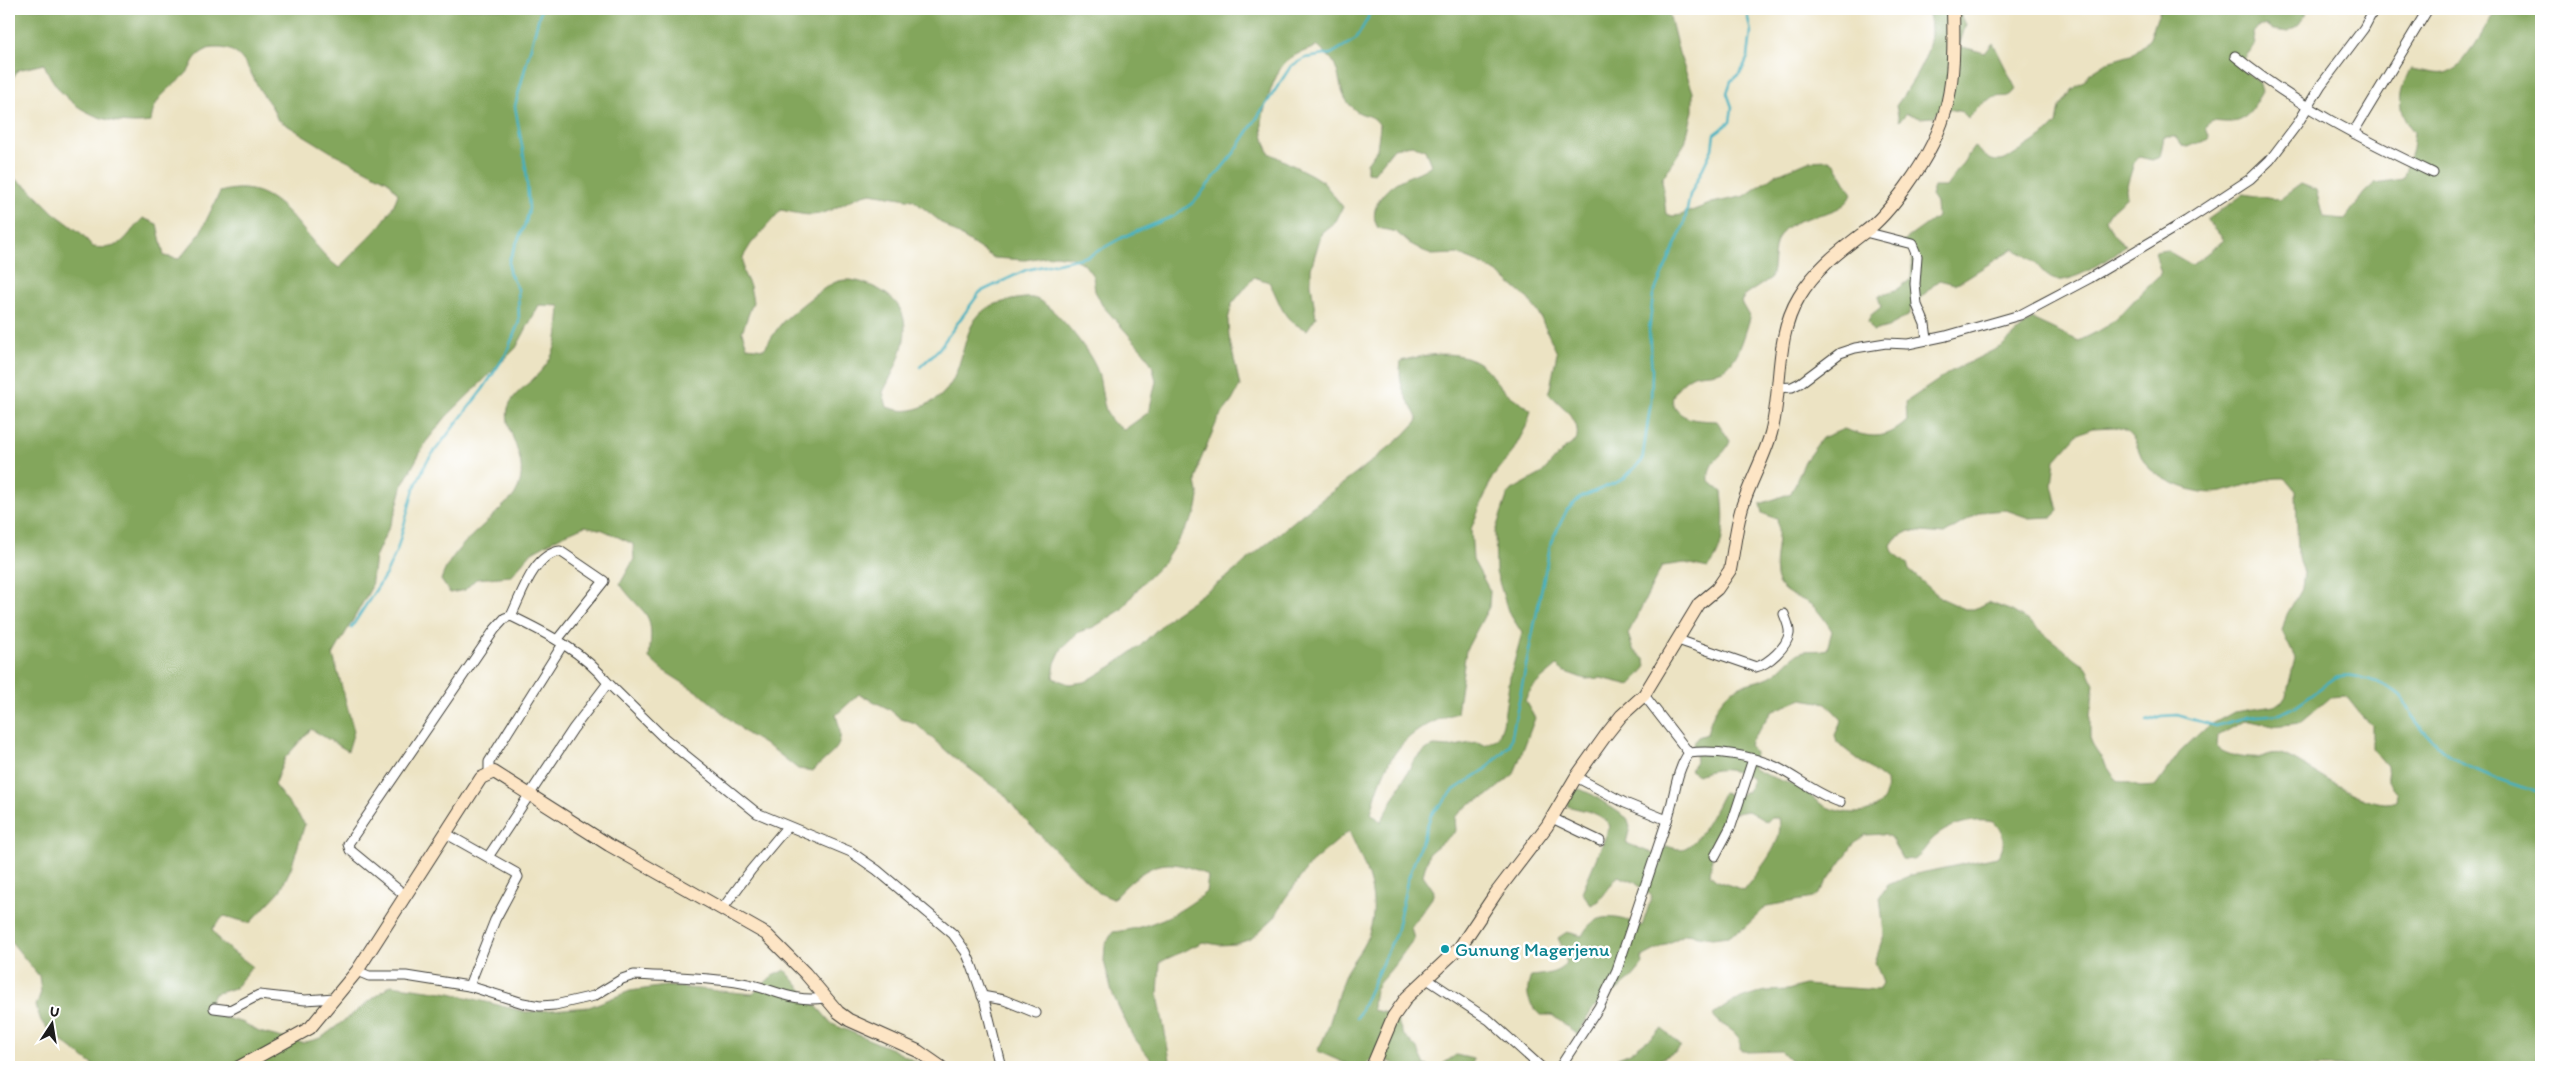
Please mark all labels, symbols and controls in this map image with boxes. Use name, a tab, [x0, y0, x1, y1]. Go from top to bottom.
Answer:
place label: Gunung Magerjenu	[1455, 938, 1610, 961]
marker: Gunung Magerjenu	[1439, 943, 1451, 955]
north arrow	[28, 998, 78, 1048]
text: U	[48, 1002, 61, 1021]

